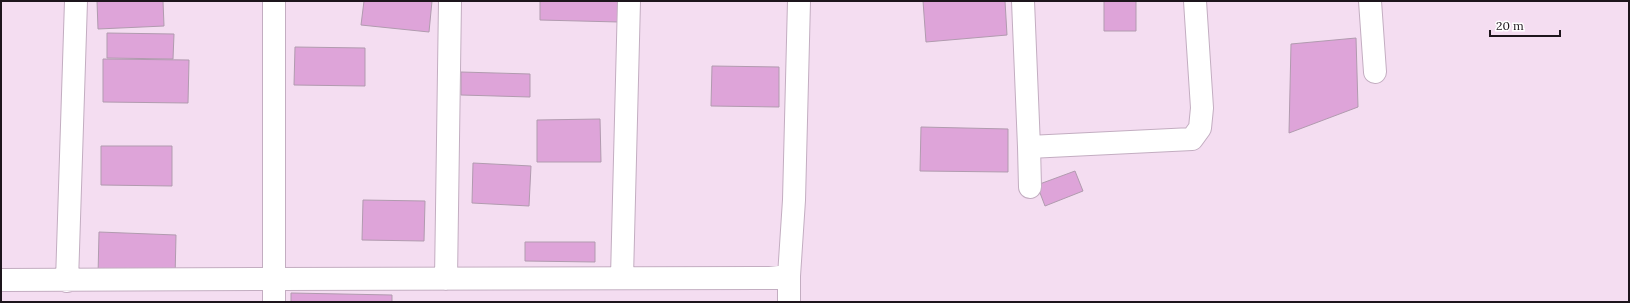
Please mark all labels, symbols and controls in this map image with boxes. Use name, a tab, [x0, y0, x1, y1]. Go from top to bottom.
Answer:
scale bar	[1490, 12, 1560, 38]
text: 20 m	[1496, 18, 1524, 33]

